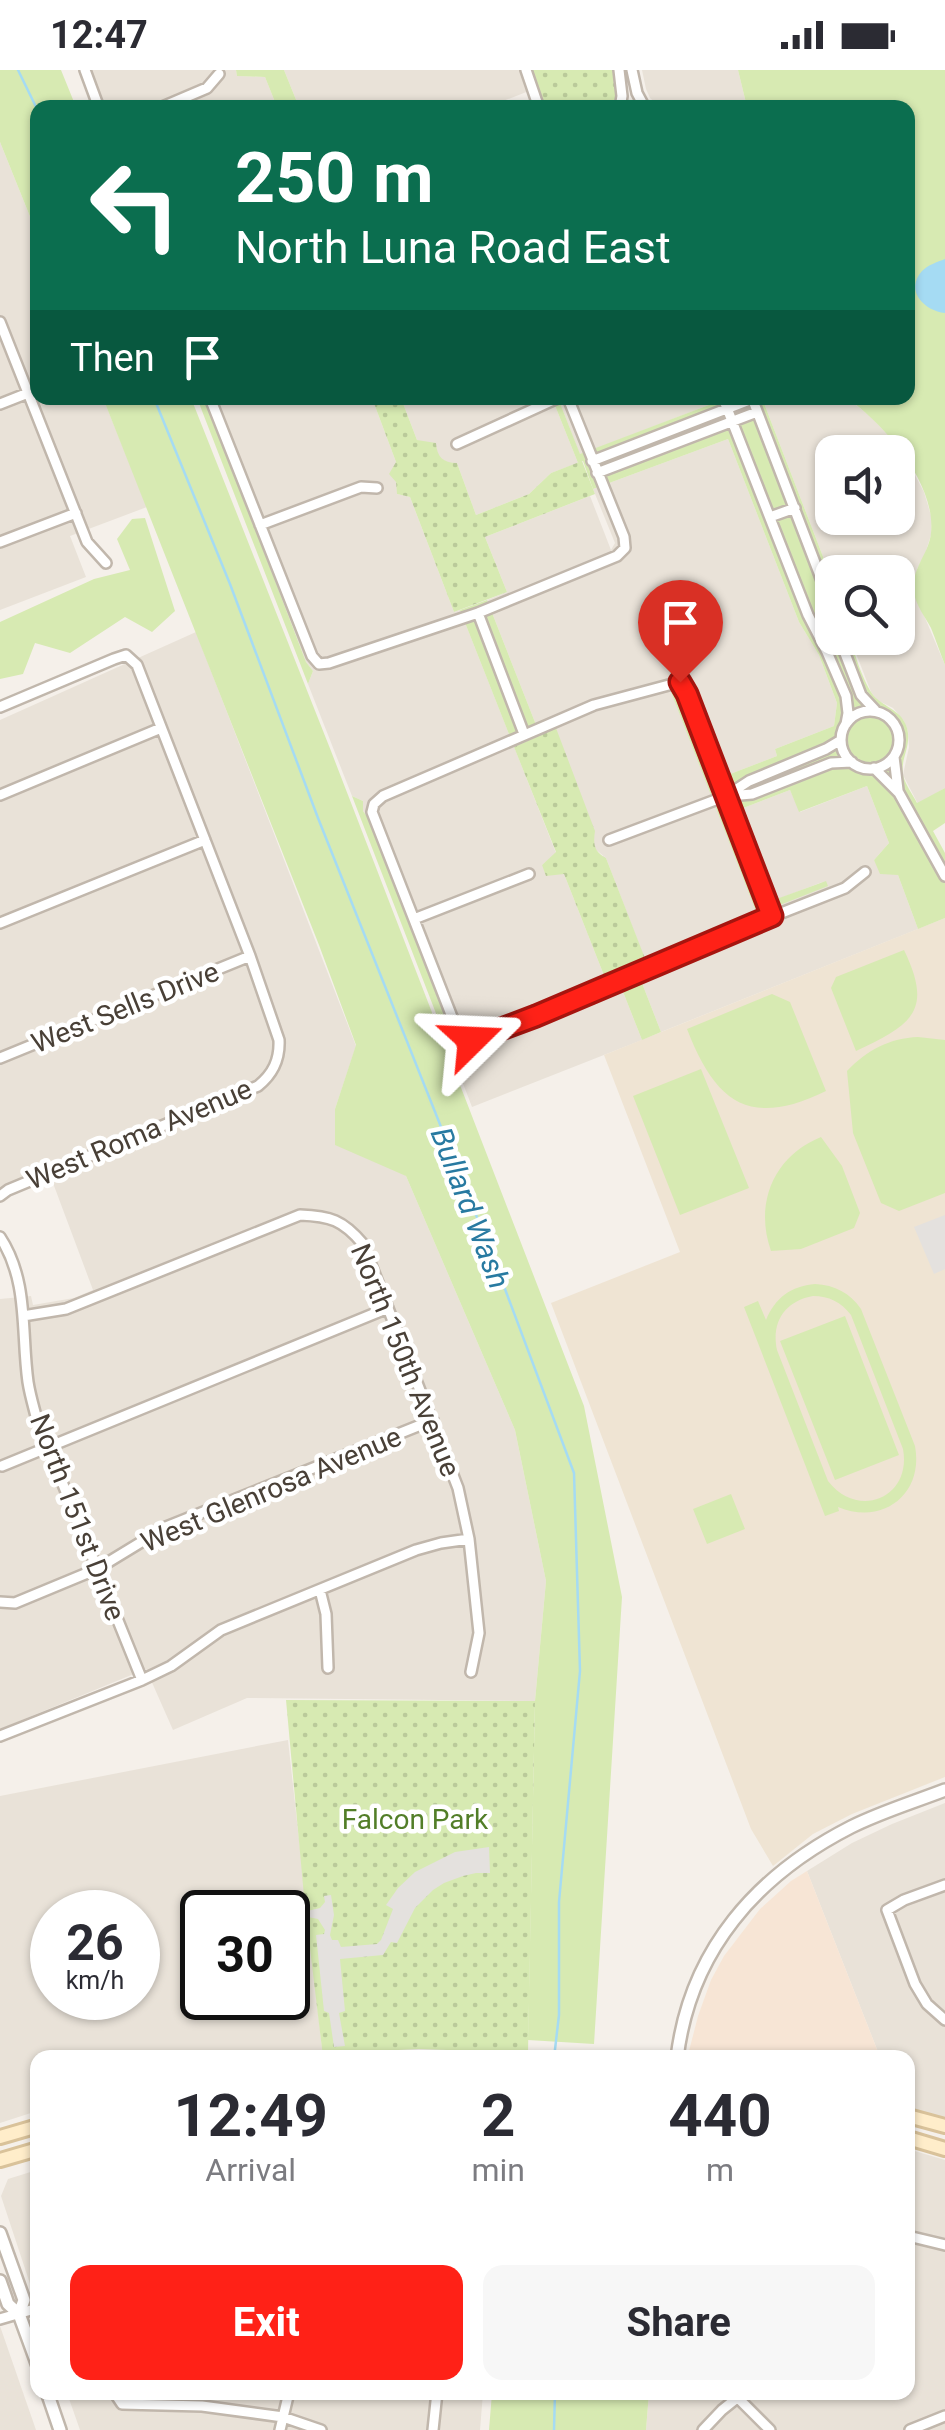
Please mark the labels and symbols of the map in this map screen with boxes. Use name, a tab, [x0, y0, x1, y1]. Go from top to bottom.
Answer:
pin	[638, 580, 723, 683]
street label: West Sells Drive	[27, 955, 224, 1060]
position arrow	[420, 988, 524, 1092]
street label: West Roma Avenue	[22, 1072, 257, 1197]
water label: Bullard Wash	[424, 1122, 517, 1293]
street label: North 150th Avenue	[344, 1239, 467, 1481]
street label: North 151st Drive	[23, 1409, 132, 1625]
street label: West Glenrosa Avenue	[136, 1420, 406, 1559]
park label: Falcon Park	[342, 1803, 489, 1836]
speed limit sign: 30	[180, 1890, 310, 2020]

